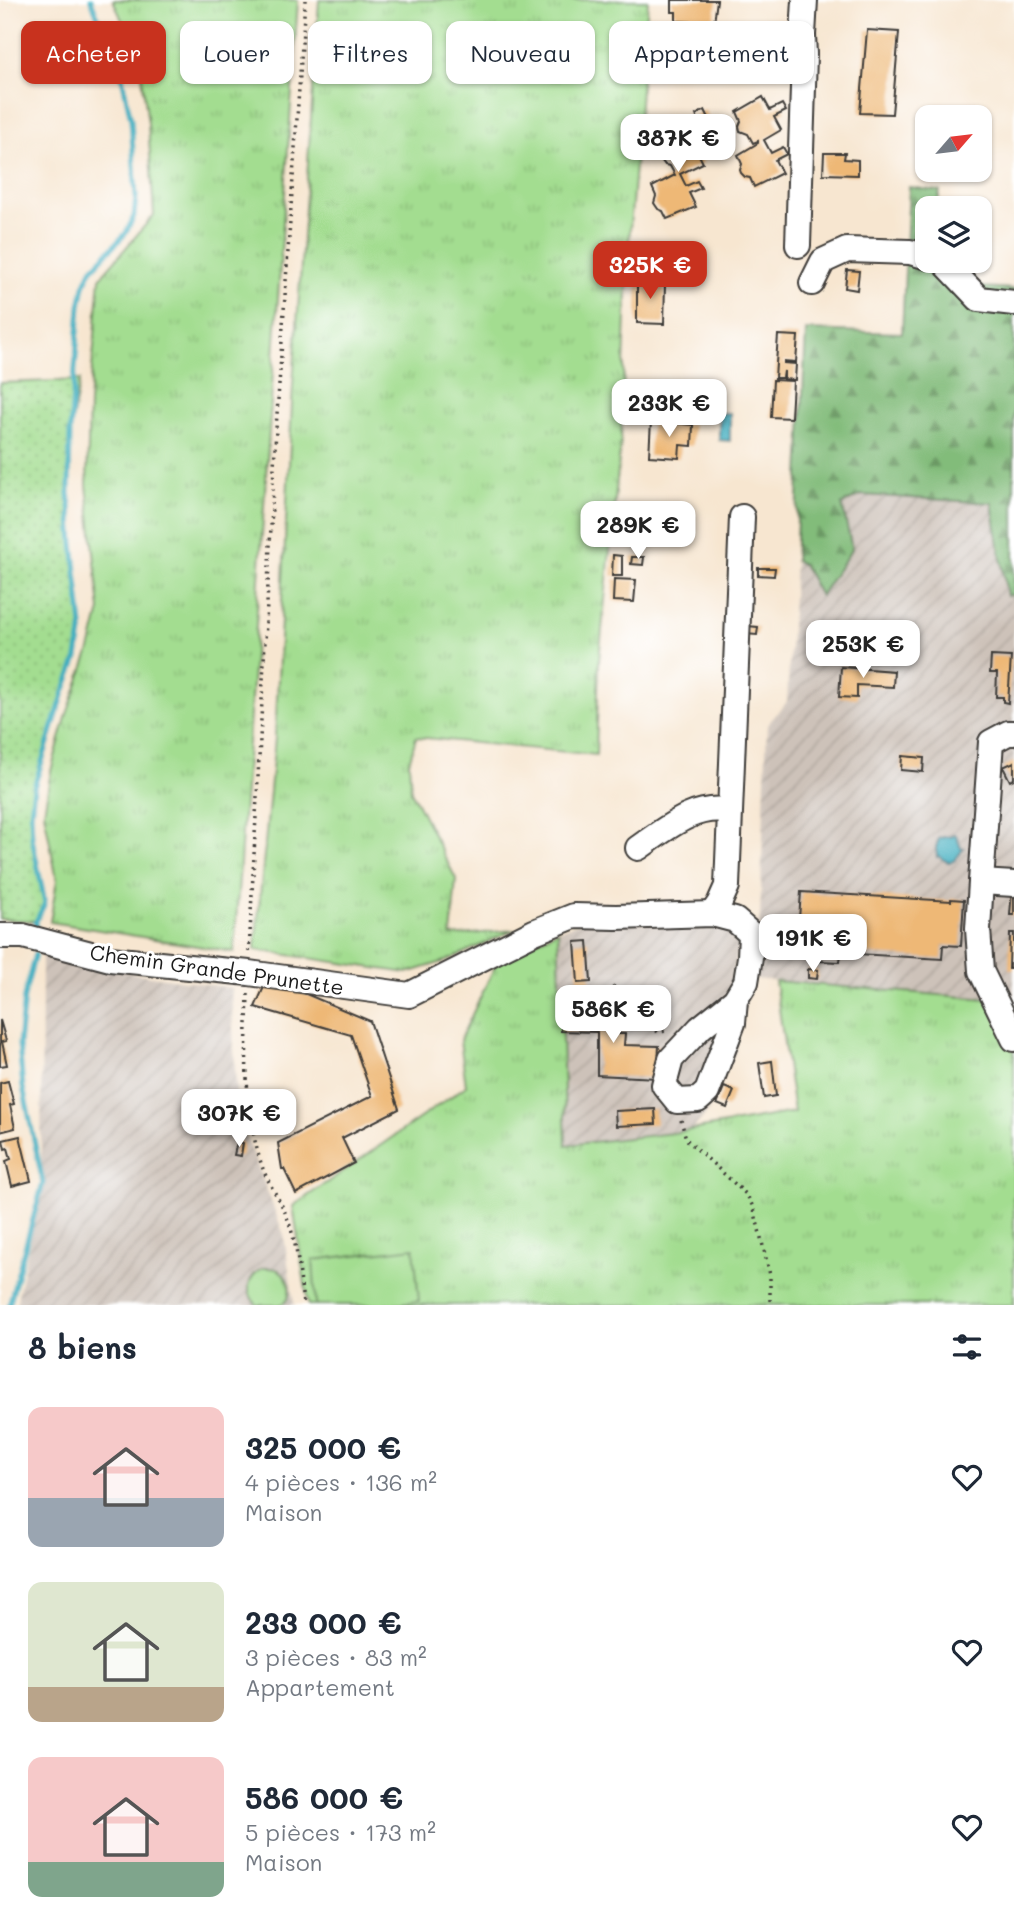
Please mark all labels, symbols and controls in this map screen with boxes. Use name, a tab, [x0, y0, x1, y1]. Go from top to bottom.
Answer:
chip: Acheter	[21, 21, 166, 84]
chip: Louer	[180, 21, 294, 84]
chip: Filtres	[308, 21, 432, 84]
chip: Nouveau	[446, 21, 595, 84]
chip: Appartement	[609, 21, 814, 84]
north arrow	[915, 105, 992, 182]
map controls	[915, 105, 992, 273]
pin: 387K €	[621, 114, 735, 174]
text: 387K €	[637, 122, 719, 152]
button: layers	[915, 196, 992, 273]
pin: 325K €	[593, 242, 707, 301]
text: 325K €	[609, 249, 691, 279]
pin: 233K €	[612, 380, 726, 439]
text: 233K €	[628, 387, 710, 417]
pin: 289K €	[581, 502, 695, 561]
text: 289K €	[596, 509, 680, 539]
pin: 253K €	[806, 620, 920, 680]
text: 253K €	[822, 628, 904, 658]
pin: 191K €	[756, 914, 870, 974]
text: 191K €	[775, 922, 851, 952]
street label: Chemin Grande Prunette	[88, 938, 346, 1000]
pin: 586K €	[556, 986, 670, 1045]
text: 586K €	[571, 993, 655, 1023]
pin: 307K €	[182, 1090, 296, 1149]
text: 307K €	[197, 1097, 281, 1127]
text: 8 biens	[28, 1327, 137, 1367]
icon: filters	[948, 1328, 986, 1366]
text: 325 000 €	[245, 1427, 401, 1467]
icon: home	[84, 1435, 168, 1519]
icon: heart	[948, 1458, 986, 1496]
text: 4 pièces · 136 m²	[245, 1467, 437, 1497]
text: Maison	[245, 1497, 322, 1527]
text: 233 000 €	[245, 1602, 402, 1642]
icon: home	[84, 1610, 168, 1694]
icon: heart	[948, 1633, 986, 1671]
text: 3 pièces · 83 m²	[245, 1642, 427, 1672]
text: Appartement	[245, 1672, 395, 1702]
text: 586 000 €	[245, 1777, 403, 1817]
icon: home	[84, 1785, 168, 1869]
icon: heart	[948, 1808, 986, 1846]
text: 5 pièces · 173 m²	[245, 1817, 436, 1847]
text: Maison	[245, 1847, 322, 1877]

